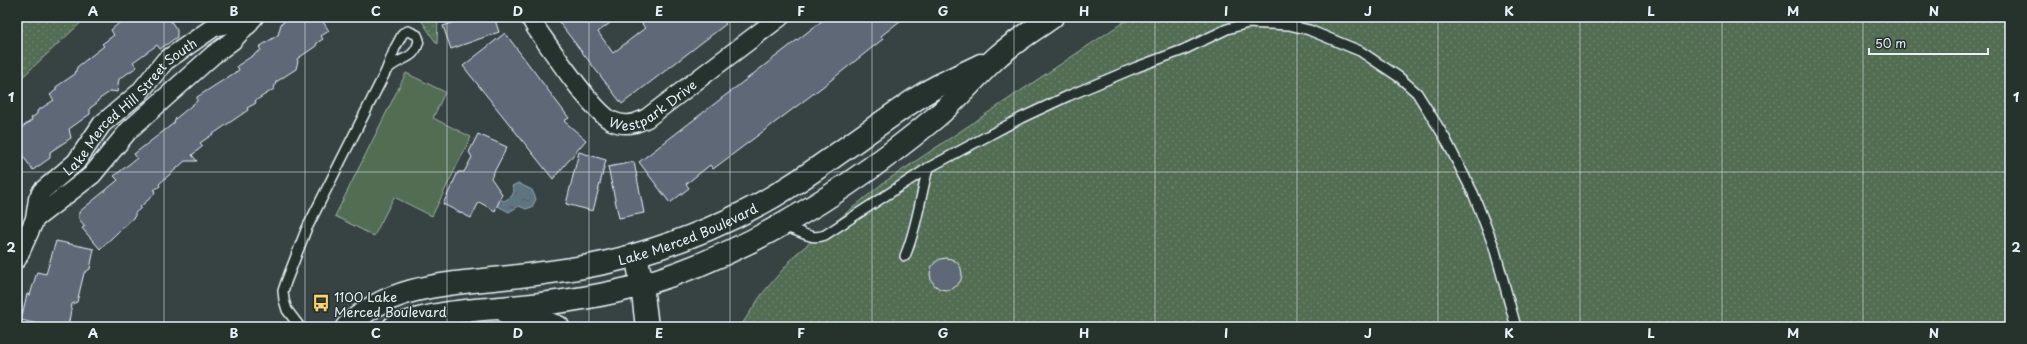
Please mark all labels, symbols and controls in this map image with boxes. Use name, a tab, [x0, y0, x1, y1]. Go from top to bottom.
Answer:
text: A	[88, 1, 98, 20]
text: B	[230, 1, 239, 20]
text: C	[371, 1, 381, 20]
text: D	[513, 1, 523, 20]
text: E	[655, 1, 663, 20]
text: F	[797, 1, 805, 20]
text: G	[938, 1, 948, 20]
text: H	[1079, 1, 1089, 20]
text: I	[1224, 1, 1228, 20]
text: J	[1364, 1, 1372, 20]
text: K	[1504, 1, 1514, 20]
text: L	[1647, 1, 1655, 20]
text: M	[1787, 1, 1799, 20]
text: N	[1929, 1, 1939, 20]
scale bar	[1869, 30, 1988, 56]
street label: Lake Merced Hill Street South	[58, 33, 200, 179]
text: 50 m	[1875, 34, 1906, 52]
street label: Westpark Drive	[607, 75, 700, 134]
text: 1	[8, 87, 14, 106]
text: 1	[2013, 87, 2019, 106]
street label: Lake Merced Boulevard	[616, 198, 760, 269]
text: 2	[6, 237, 16, 256]
text: 2	[2011, 237, 2021, 256]
place label: 1100 Lake Merced Boulevard	[334, 287, 447, 321]
bus stop icon: 1100 Lake Merced Boulevard	[311, 293, 331, 313]
text: A	[88, 323, 98, 342]
text: B	[230, 323, 239, 342]
text: C	[371, 323, 381, 342]
text: D	[513, 323, 523, 342]
text: E	[655, 323, 663, 342]
text: F	[797, 323, 805, 342]
text: G	[938, 323, 948, 342]
text: H	[1079, 323, 1089, 342]
text: I	[1224, 323, 1228, 342]
text: J	[1364, 323, 1372, 342]
text: K	[1504, 323, 1514, 342]
text: L	[1647, 323, 1655, 342]
text: M	[1787, 323, 1799, 342]
text: N	[1929, 323, 1939, 342]

